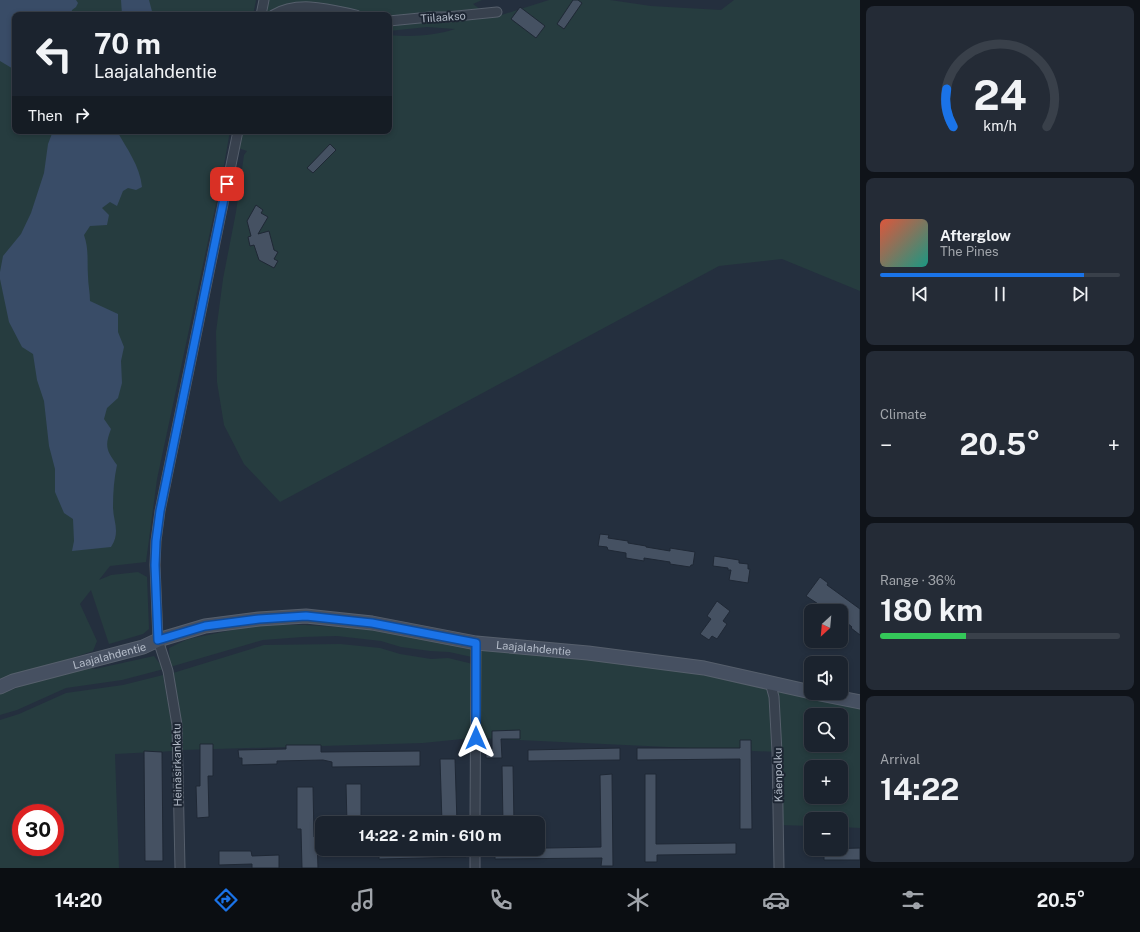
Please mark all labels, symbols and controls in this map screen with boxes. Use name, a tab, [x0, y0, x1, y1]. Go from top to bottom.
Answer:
street label: Tiilaakso	[420, 9, 466, 25]
text: 70 m	[94, 27, 161, 60]
icon: left	[28, 28, 80, 80]
text: Laajalahdentie	[94, 61, 217, 82]
text: 24	[973, 70, 1027, 119]
icon: right	[71, 104, 93, 126]
text: Then	[28, 107, 63, 124]
text: km/h	[983, 117, 1017, 134]
pin	[210, 167, 244, 201]
icon: arrive	[216, 173, 238, 195]
text: Afterglow	[940, 227, 1011, 244]
text: The Pines	[940, 244, 999, 259]
icon: previous	[909, 283, 931, 305]
icon: pause	[989, 283, 1011, 305]
icon: next	[1069, 283, 1091, 305]
text: Climate	[880, 407, 927, 422]
text: 20.5°	[960, 426, 1040, 462]
text: −	[880, 432, 892, 458]
text: +	[1108, 432, 1120, 458]
text: Range · 36%	[880, 573, 956, 588]
text: 180 km	[880, 592, 983, 628]
north arrow	[804, 604, 848, 648]
map controls	[804, 604, 848, 856]
street label: Laajalahdentie	[496, 639, 572, 657]
street label: Laajalahdentie	[72, 640, 147, 671]
button: sound	[804, 656, 848, 700]
button: search	[804, 708, 848, 752]
position arrow	[455, 717, 497, 759]
street label: Heinäsirkankatu	[170, 723, 184, 807]
street label: Käenpolku	[772, 748, 784, 802]
text: Arrival	[880, 752, 920, 767]
button: +	[804, 760, 848, 804]
text: 14:22	[880, 771, 959, 807]
speed limit sign: 30	[12, 804, 64, 856]
button: −	[804, 812, 848, 856]
text: 14:22 · 2 min · 610 m	[359, 827, 501, 844]
icon: directions	[212, 886, 240, 914]
icon: music	[349, 886, 377, 914]
icon: phone	[487, 886, 515, 914]
icon: climate	[624, 886, 652, 914]
icon: car	[762, 886, 790, 914]
icon: filters	[899, 886, 927, 914]
text: 14:20	[55, 890, 102, 911]
text: 20.5°	[1037, 890, 1085, 911]

